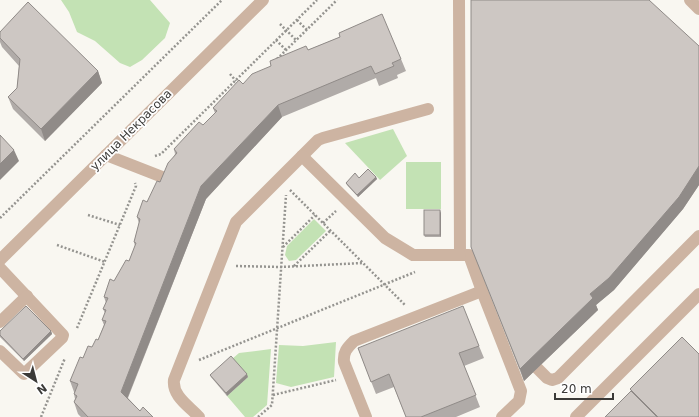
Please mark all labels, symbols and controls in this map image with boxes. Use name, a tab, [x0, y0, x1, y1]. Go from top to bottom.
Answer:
street label: улица Некрасова	[88, 87, 174, 173]
north arrow	[16, 361, 56, 401]
scale bar	[555, 375, 613, 401]
text: N	[34, 381, 49, 397]
text: 20 m	[561, 382, 592, 396]

